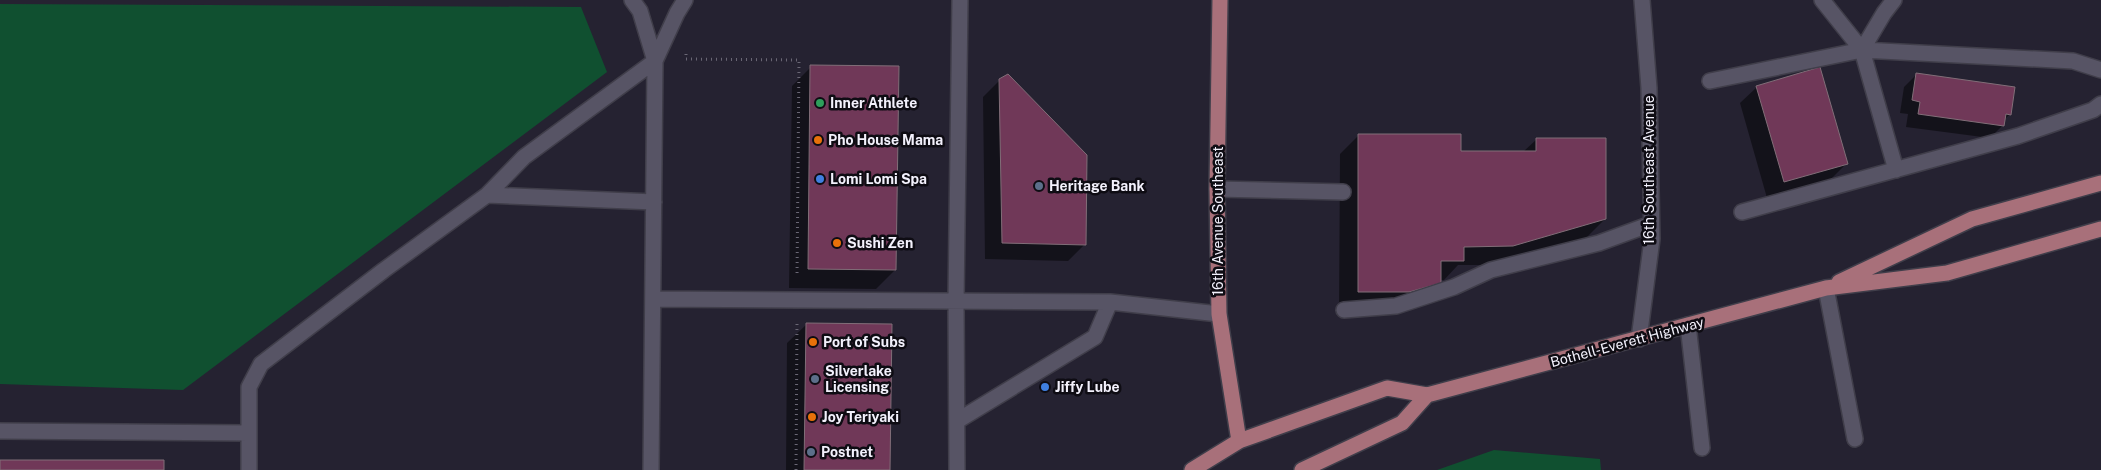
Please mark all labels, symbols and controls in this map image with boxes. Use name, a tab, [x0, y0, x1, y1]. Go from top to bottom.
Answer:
place label: Inner Athlete	[830, 95, 917, 111]
street label: 16th Southeast Avenue	[1641, 95, 1657, 245]
marker: Inner Athlete	[814, 97, 826, 109]
place label: Pho House Mama	[828, 132, 943, 148]
marker: Pho House Mama	[812, 134, 824, 146]
street label: 16th Avenue Southeast	[1210, 146, 1226, 296]
place label: Lomi Lomi Spa	[830, 171, 927, 187]
marker: Lomi Lomi Spa	[814, 173, 826, 185]
place label: Heritage Bank	[1049, 178, 1145, 194]
marker: Heritage Bank	[1033, 180, 1045, 192]
place label: Sushi Zen	[847, 235, 913, 251]
marker: Sushi Zen	[831, 237, 843, 249]
street label: Bothell-Everett Highway	[1549, 314, 1706, 370]
place label: Port of Subs	[823, 334, 905, 350]
marker: Port of Subs	[807, 336, 819, 348]
place label: Silverlake Licensing	[825, 363, 892, 395]
marker: Silverlake Licensing	[809, 373, 821, 385]
place label: Jiffy Lube	[1055, 379, 1120, 395]
marker: Jiffy Lube	[1039, 381, 1051, 393]
place label: Joy Teriyaki	[822, 409, 899, 425]
marker: Joy Teriyaki	[806, 411, 818, 423]
place label: Postnet	[821, 444, 873, 460]
marker: Postnet	[805, 446, 817, 458]

